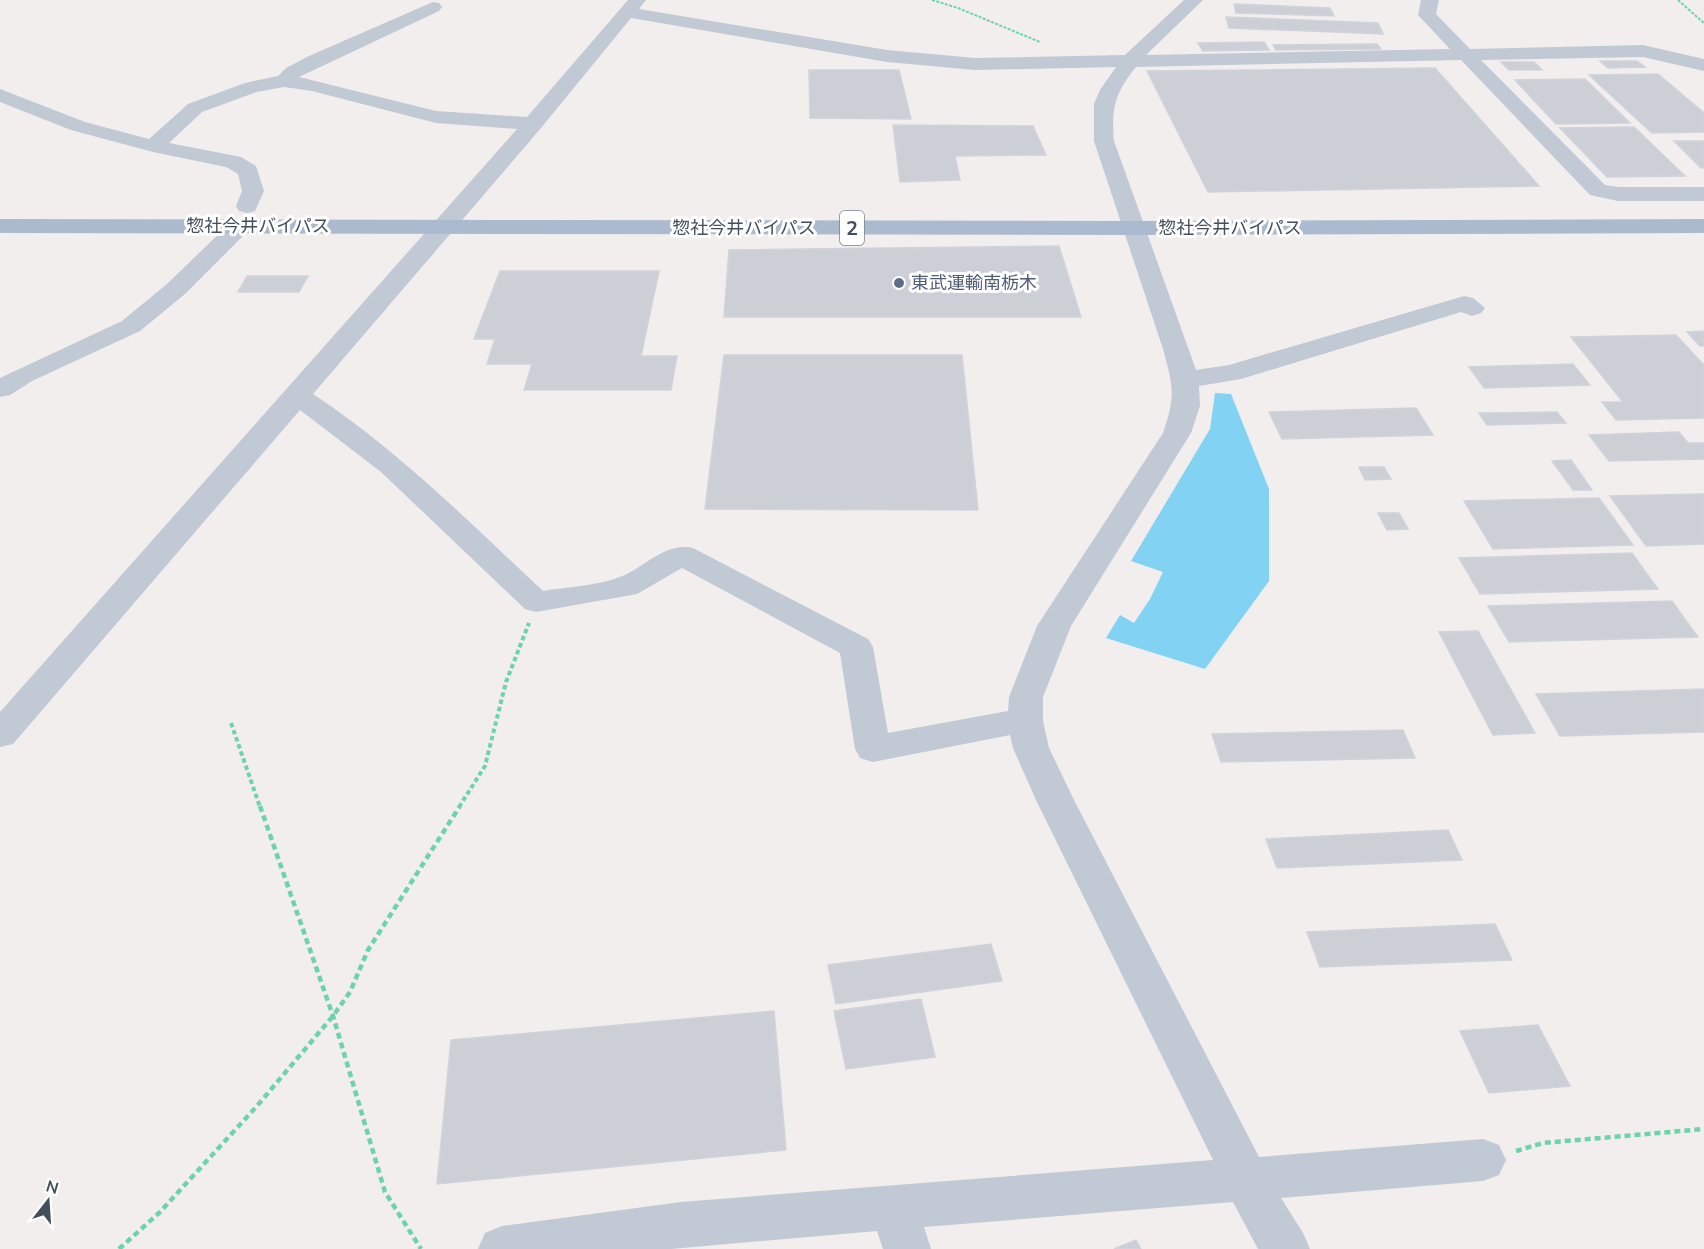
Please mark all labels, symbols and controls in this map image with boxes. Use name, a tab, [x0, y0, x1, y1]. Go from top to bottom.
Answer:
road number: 2	[840, 211, 864, 245]
street label: 惣社今井バイパス	[186, 214, 330, 238]
street label: 惣社今井バイパス	[672, 216, 816, 240]
street label: 惣社今井バイパス	[1158, 216, 1302, 240]
place label: 東武運輸南栃木	[911, 271, 1037, 295]
marker: 東武運輸南栃木	[892, 276, 906, 290]
north arrow	[18, 1171, 78, 1231]
text: N	[43, 1175, 61, 1200]

